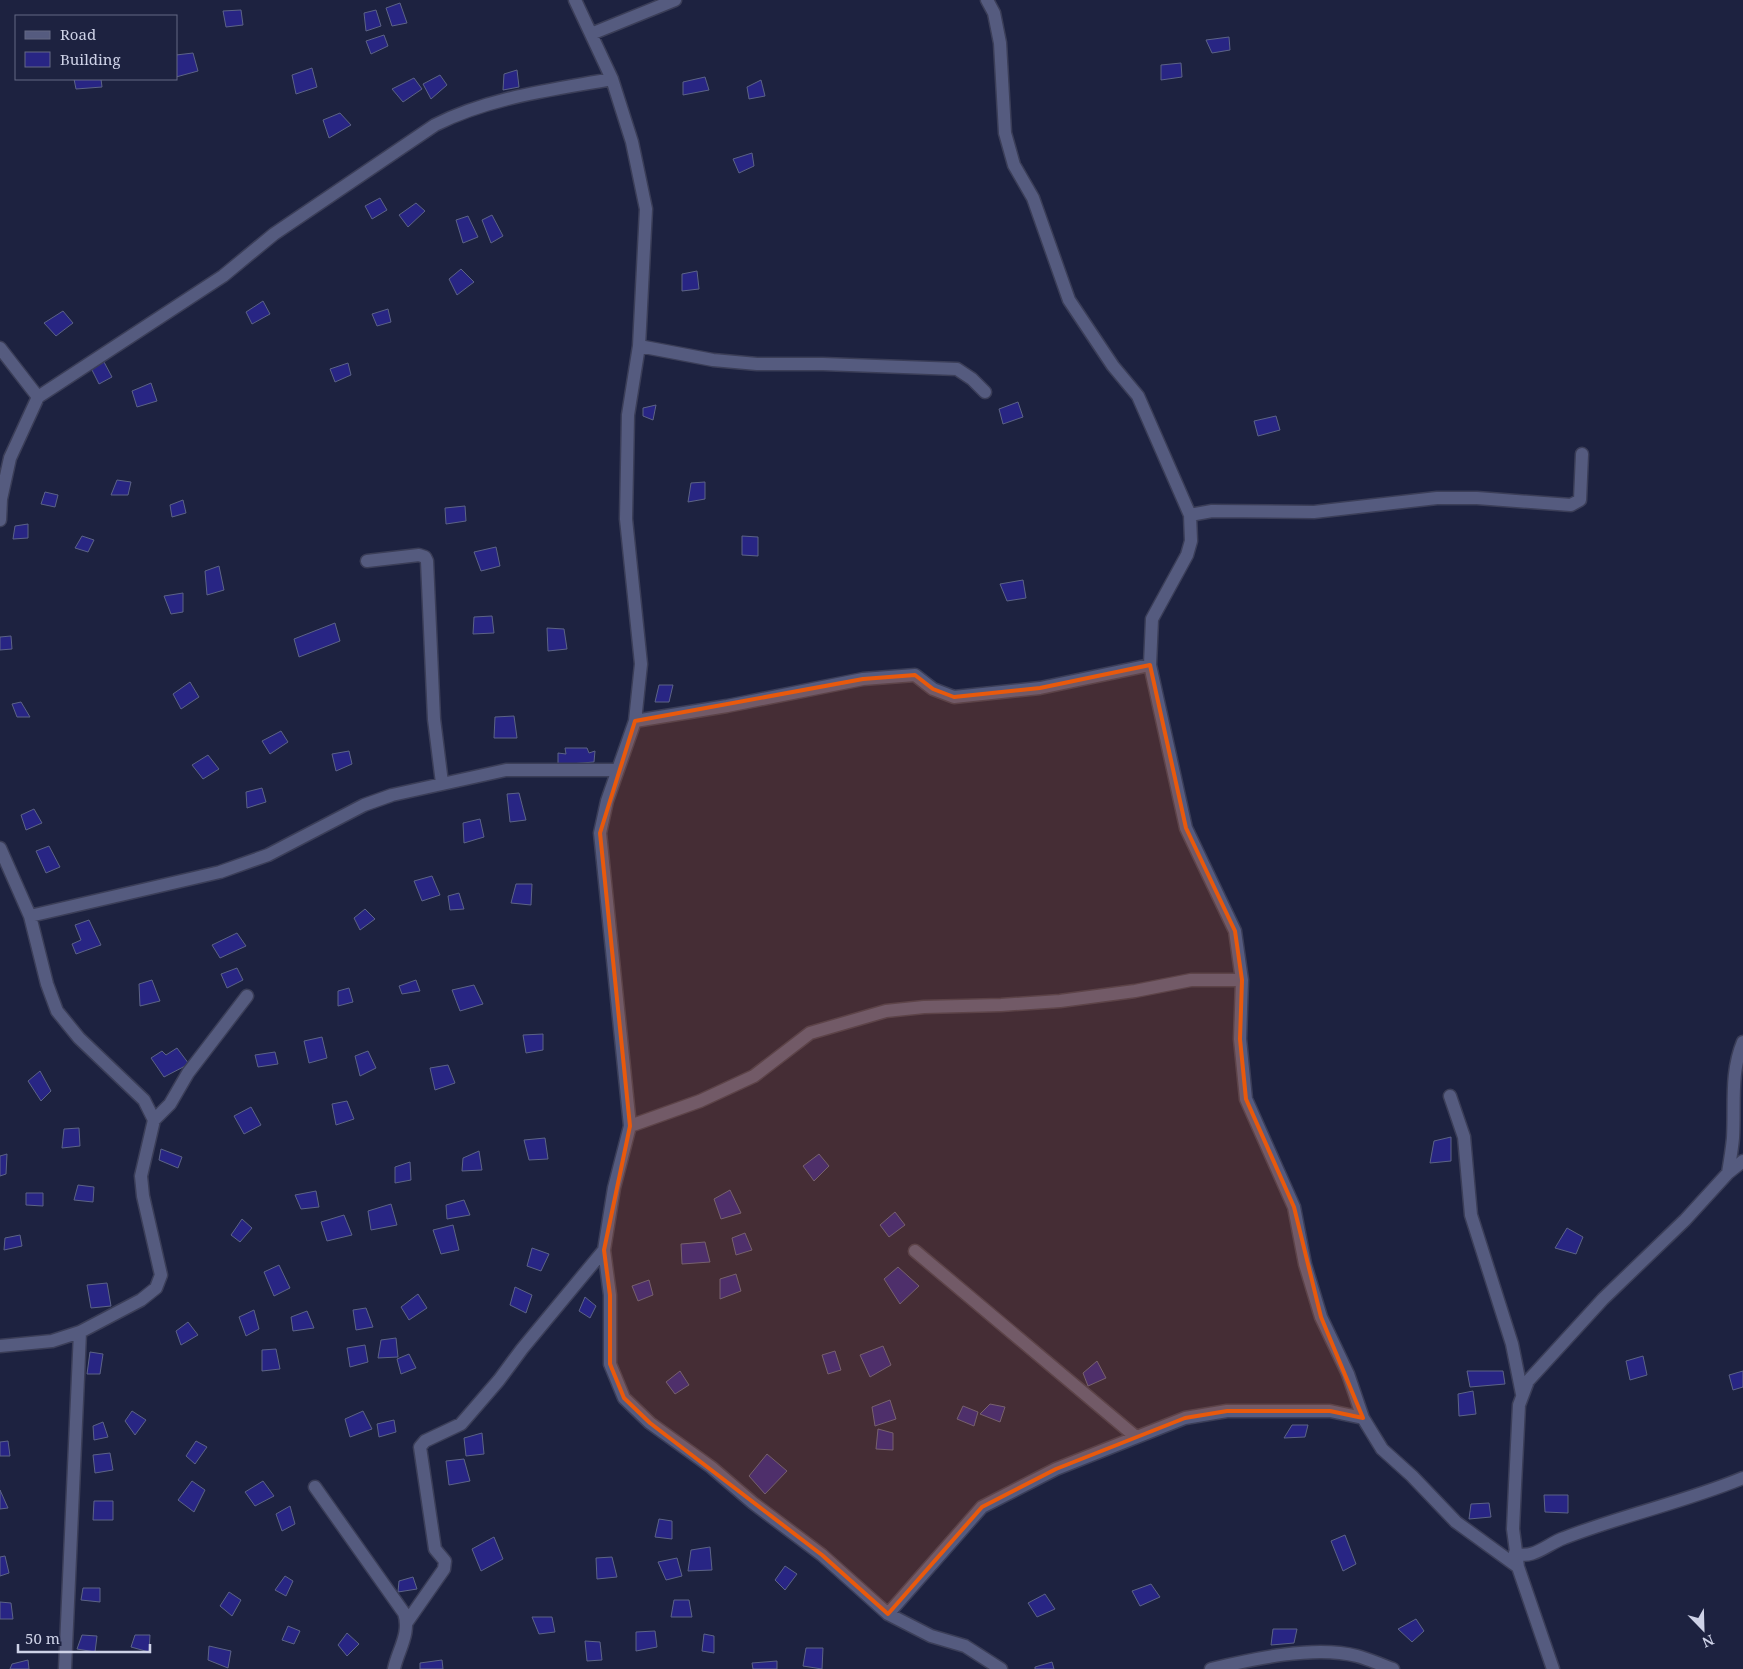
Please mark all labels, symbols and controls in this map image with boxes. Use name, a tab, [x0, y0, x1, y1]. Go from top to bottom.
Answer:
legend	[15, 15, 178, 80]
text: Road	[60, 24, 96, 44]
text: Building	[60, 49, 121, 69]
north arrow	[1678, 1604, 1728, 1654]
scale bar	[18, 1622, 150, 1654]
text: 50 m	[25, 1628, 60, 1648]
text: N	[1699, 1631, 1717, 1652]

